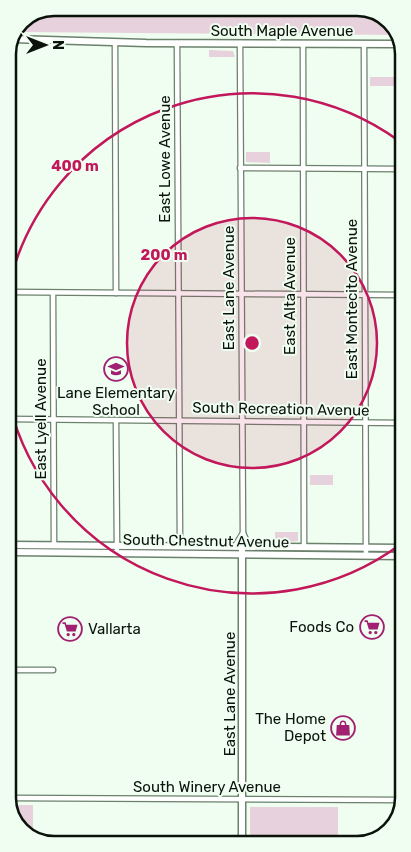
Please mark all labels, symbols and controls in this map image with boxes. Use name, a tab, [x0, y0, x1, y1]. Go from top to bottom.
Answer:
north arrow	[20, 20, 70, 70]
street label: South Maple Avenue	[211, 22, 353, 40]
text: N	[49, 40, 66, 50]
street label: East Lowe Avenue	[156, 95, 174, 223]
text: 400 m	[51, 157, 99, 175]
street label: East Montecito Avenue	[343, 219, 361, 379]
street label: East Lane Avenue	[220, 226, 238, 350]
street label: East Alta Avenue	[281, 237, 299, 355]
text: 200 m	[140, 246, 188, 264]
centre of rings	[243, 334, 261, 352]
school or university icon: Lane Elementary School	[103, 356, 129, 382]
street label: East Lyell Avenue	[32, 358, 50, 480]
place label: Lane Elementary School	[57, 384, 175, 419]
street label: South Recreation Avenue	[192, 398, 370, 420]
street label: South Chestnut Avenue	[123, 531, 289, 551]
supermarket icon: Foods Co	[359, 614, 385, 640]
supermarket icon: Vallarta	[57, 616, 83, 642]
place label: Foods Co	[289, 618, 354, 636]
place label: Vallarta	[88, 620, 141, 638]
street label: East Lane Avenue	[221, 632, 239, 756]
place label: The Home Depot	[255, 710, 326, 745]
shop icon: The Home Depot	[330, 715, 356, 741]
street label: South Winery Avenue	[133, 778, 281, 796]

